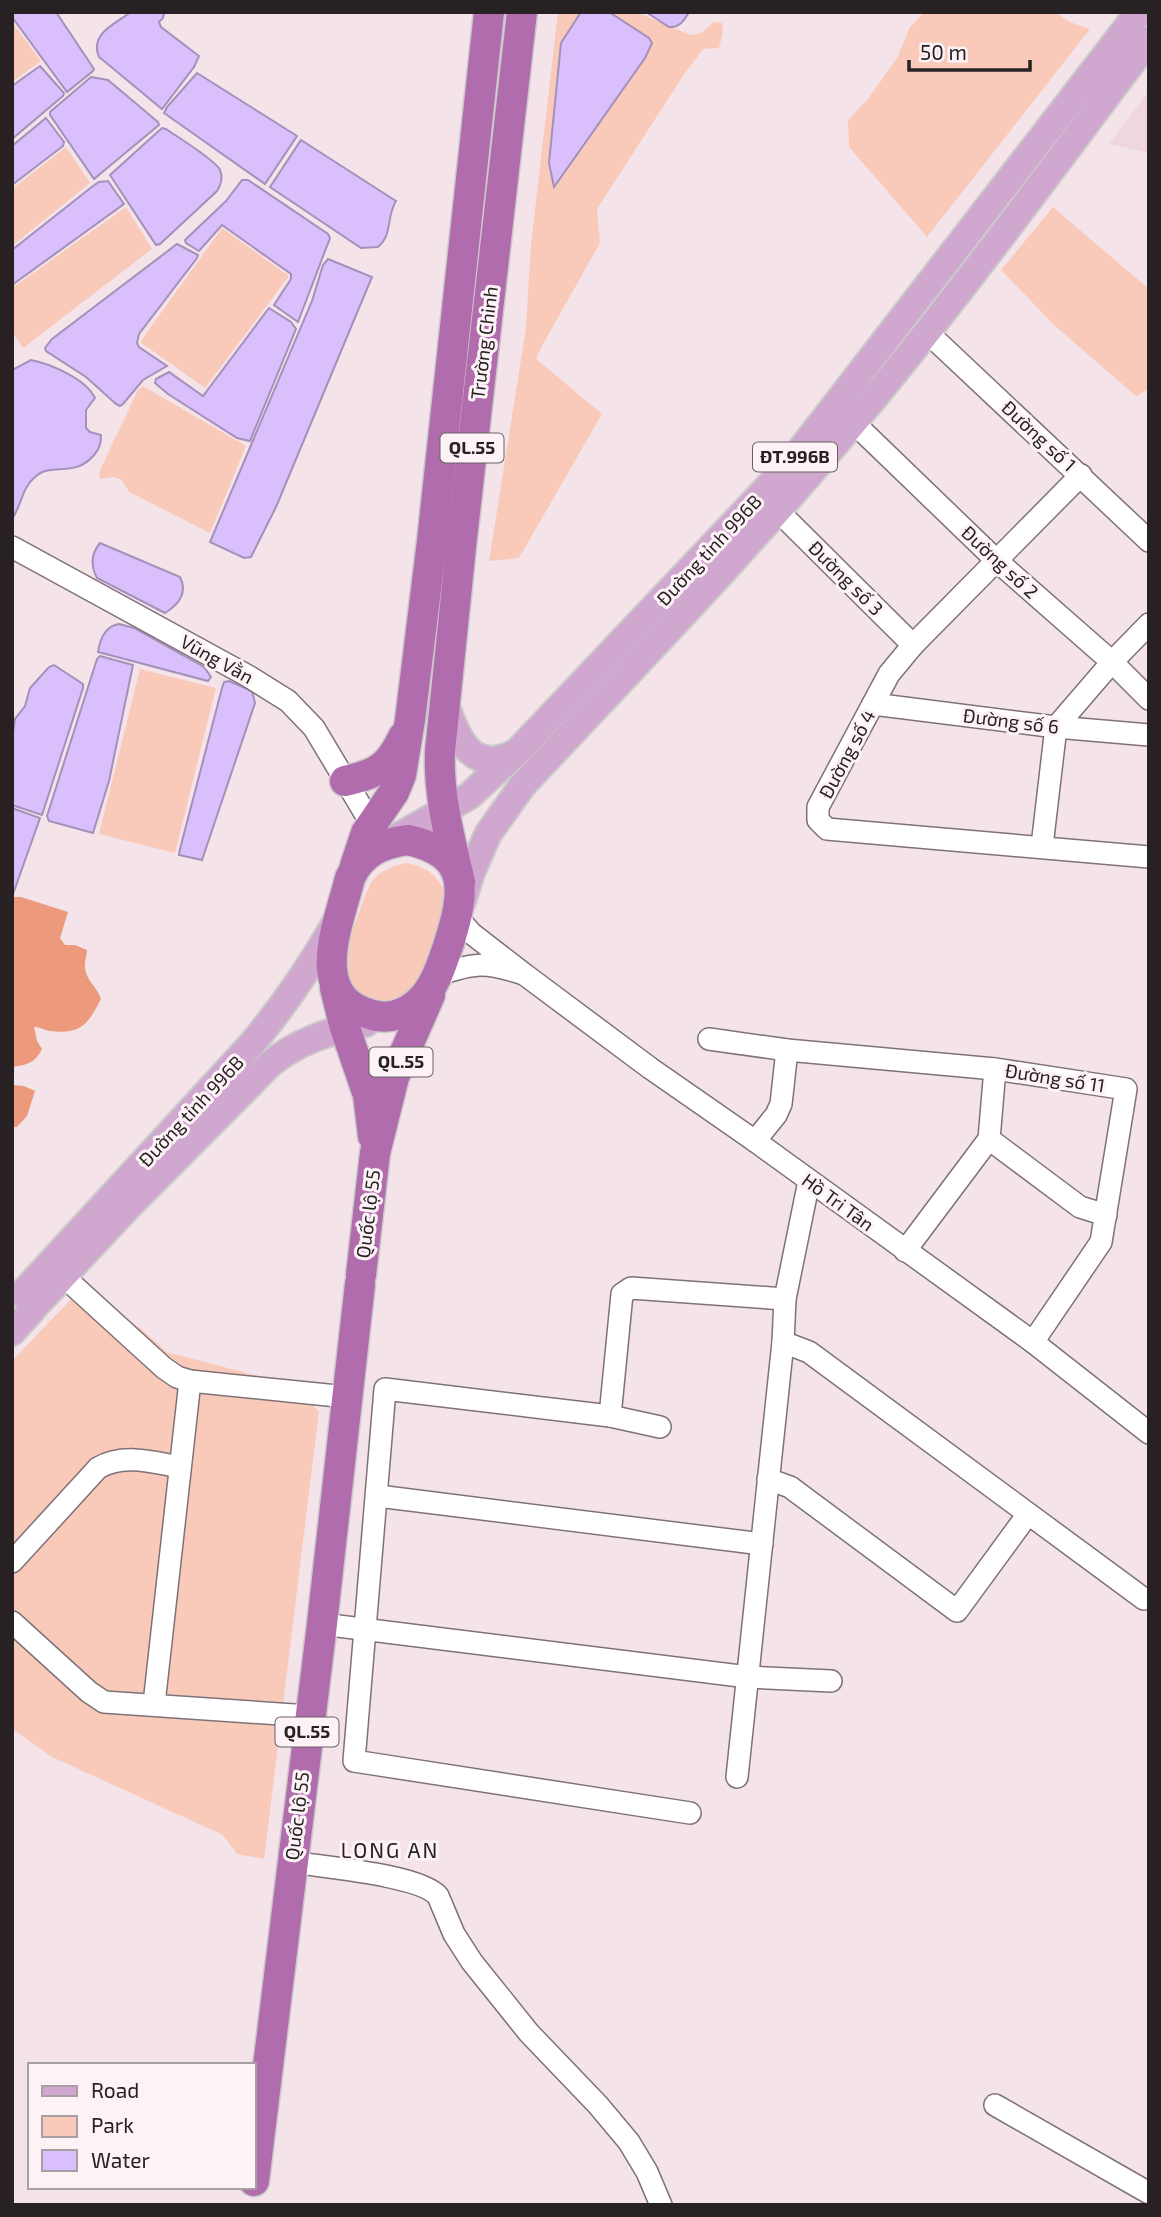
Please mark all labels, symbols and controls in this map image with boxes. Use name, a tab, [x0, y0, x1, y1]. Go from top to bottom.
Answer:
scale bar	[909, 28, 1030, 72]
text: 50 m	[920, 39, 967, 64]
street label: Trường Chinh	[465, 285, 502, 401]
street label: Đường số 1	[997, 395, 1081, 476]
road number: QL.55	[440, 434, 504, 462]
road number: ĐT.996B	[753, 443, 837, 472]
street label: Đường tỉnh 996B	[651, 489, 766, 610]
street label: Đường số 2	[957, 520, 1043, 603]
street label: Đường số 3	[804, 536, 888, 620]
street label: Vũng Vằn	[177, 629, 258, 688]
street label: Đường số 6	[962, 703, 1060, 738]
street label: Đường số 4	[814, 705, 880, 802]
road number: QL.55	[370, 1048, 432, 1077]
street label: Đường tỉnh 996B	[133, 1050, 248, 1171]
street label: Đường số 11	[1004, 1058, 1107, 1097]
street label: Quốc lộ 55	[351, 1168, 384, 1259]
street label: Hồ Tri Tân	[798, 1168, 879, 1235]
road number: QL.55	[276, 1717, 338, 1746]
street label: Quốc lộ 55	[280, 1770, 313, 1861]
district label: LONG AN	[341, 1837, 439, 1862]
legend	[28, 2063, 256, 2189]
text: Road	[91, 2077, 139, 2102]
text: Park	[91, 2112, 134, 2137]
text: Water	[91, 2147, 150, 2172]

